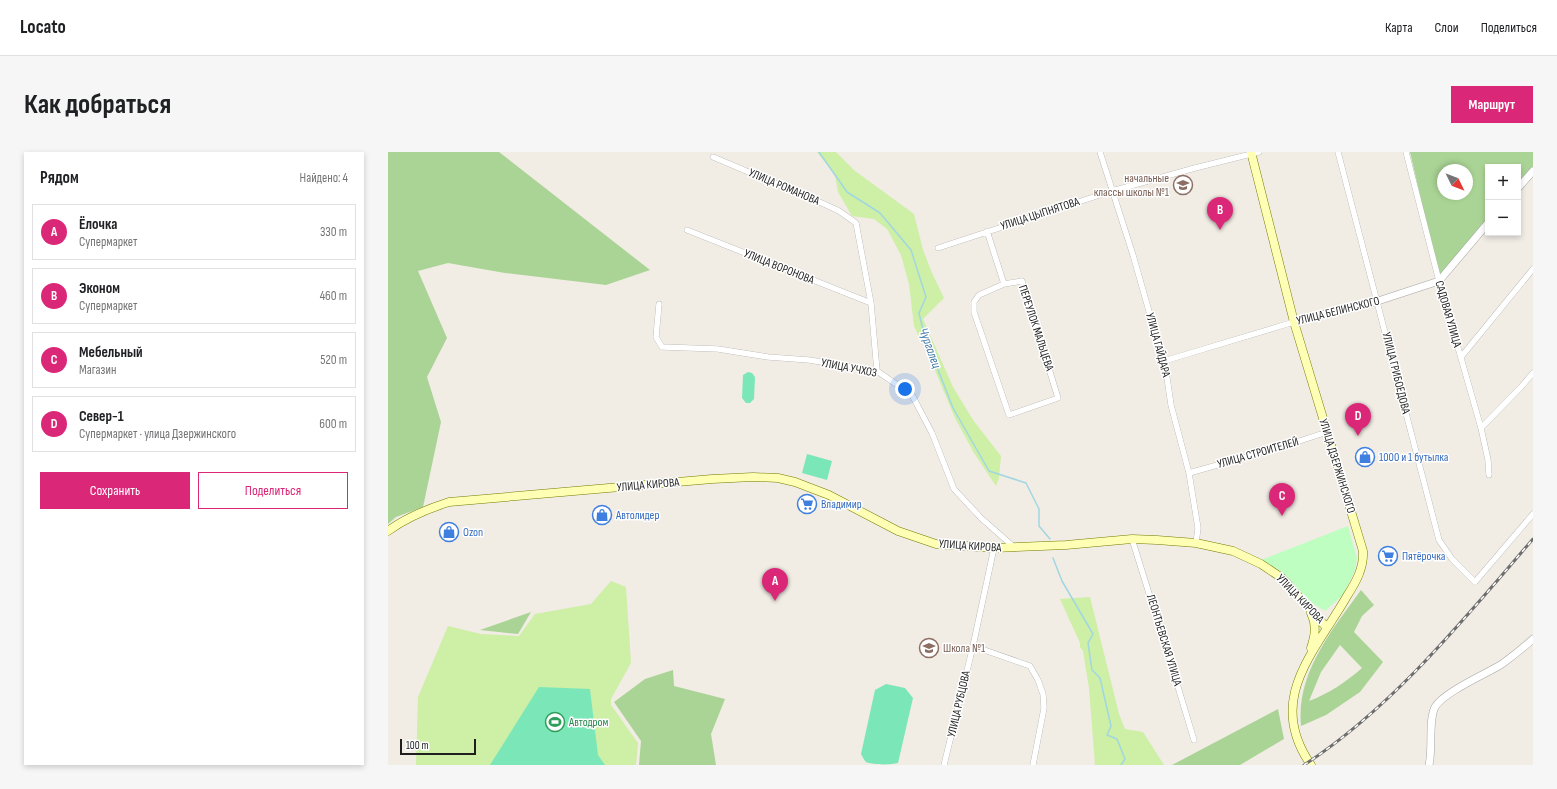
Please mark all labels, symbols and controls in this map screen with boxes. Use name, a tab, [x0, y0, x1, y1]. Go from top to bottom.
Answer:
text: Locato	[20, 16, 66, 39]
text: Карта	[1385, 19, 1413, 36]
text: Слои	[1435, 19, 1459, 36]
text: Поделиться	[1481, 19, 1537, 36]
button: Маршрут	[1451, 86, 1533, 123]
text: Как добраться	[24, 88, 171, 121]
north arrow	[1437, 164, 1473, 200]
map controls	[1485, 164, 1521, 236]
button: +	[1485, 164, 1521, 200]
street label: УЛИЦА РОМАНОВА	[746, 165, 823, 209]
text: Рядом	[40, 168, 79, 188]
text: Найдено: 4	[300, 170, 348, 186]
place label: начальные классы школы №1	[1094, 171, 1170, 200]
school or university icon: начальные классы школы №1	[1172, 174, 1194, 196]
street label: УЛИЦА ЦЫПНЯТОВА	[999, 194, 1082, 234]
pin: B	[1207, 197, 1233, 230]
button: −	[1485, 200, 1521, 236]
text: Ёлочка	[79, 215, 117, 234]
text: A	[51, 224, 57, 240]
text: 330 m	[320, 224, 347, 240]
text: Супермаркет	[79, 234, 137, 250]
street label: УЛИЦА ВОРОНОВА	[742, 246, 817, 288]
text: Эконом	[79, 279, 120, 298]
street label: САДОВАЯ УЛИЦА	[1431, 279, 1465, 350]
street label: ПЕРЕУЛОК МАЛЬЦЕВА	[1015, 283, 1057, 374]
text: B	[51, 288, 57, 304]
text: 460 m	[320, 288, 347, 304]
street label: УЛИЦА БЕЛИНСКОГО	[1295, 293, 1381, 329]
text: Супермаркет	[79, 298, 137, 314]
street label: УЛИЦА ГАЙДАРА	[1142, 311, 1174, 380]
water label: Чургалец	[915, 326, 945, 371]
street label: УЛИЦА ГРИБОЕДОВА	[1379, 331, 1414, 416]
text: Мебельный	[79, 343, 143, 362]
text: C	[51, 352, 57, 368]
text: 520 m	[320, 352, 347, 368]
street label: УЛИЦА УЧХОЗ	[820, 355, 878, 381]
text: Магазин	[79, 362, 116, 378]
your location	[895, 379, 915, 399]
pin: D	[1345, 403, 1371, 436]
text: Север-1	[79, 407, 124, 426]
text: D	[51, 416, 57, 432]
text: 600 m	[319, 416, 347, 432]
street label: УЛИЦА ДЗЕРЖИНСКОГО	[1315, 417, 1359, 515]
text: Супермаркет · улица Дзержинского	[79, 426, 236, 442]
street label: УЛИЦА СТРОИТЕЛЕЙ	[1215, 434, 1301, 472]
shop icon: 1000 и 1 бутылка	[1354, 446, 1376, 468]
place label: 1000 и 1 бутылка	[1379, 450, 1449, 465]
button: Сохранить	[40, 472, 190, 509]
button: Поделиться	[198, 472, 348, 509]
street label: УЛИЦА КИРОВА	[616, 475, 681, 495]
pin: C	[1269, 483, 1295, 516]
supermarket icon: Владимир	[796, 493, 818, 515]
place label: Владимир	[821, 497, 862, 512]
shop icon: Автолидер	[591, 504, 613, 526]
place label: Автолидер	[615, 508, 659, 523]
shop icon: Ozon	[438, 521, 460, 543]
place label: Ozon	[463, 525, 483, 540]
street label: УЛИЦА КИРОВА	[938, 536, 1003, 556]
supermarket icon: Пятёрочка	[1377, 545, 1399, 567]
place label: Пятёрочка	[1402, 549, 1446, 564]
pin: A	[762, 568, 788, 601]
street label: УЛИЦА КИРОВА	[1273, 571, 1328, 627]
street label: ЛЕОНТЬЕВСКАЯ УЛИЦА	[1143, 592, 1185, 688]
school or university icon: Школа №1	[918, 637, 940, 659]
place label: Школа №1	[943, 641, 986, 656]
street label: УЛИЦА РУБЦОВА	[944, 669, 974, 739]
sports icon: Автодром	[544, 711, 566, 733]
place label: Автодром	[568, 715, 608, 730]
scale bar	[400, 737, 476, 756]
text: 100 m	[406, 739, 428, 752]

